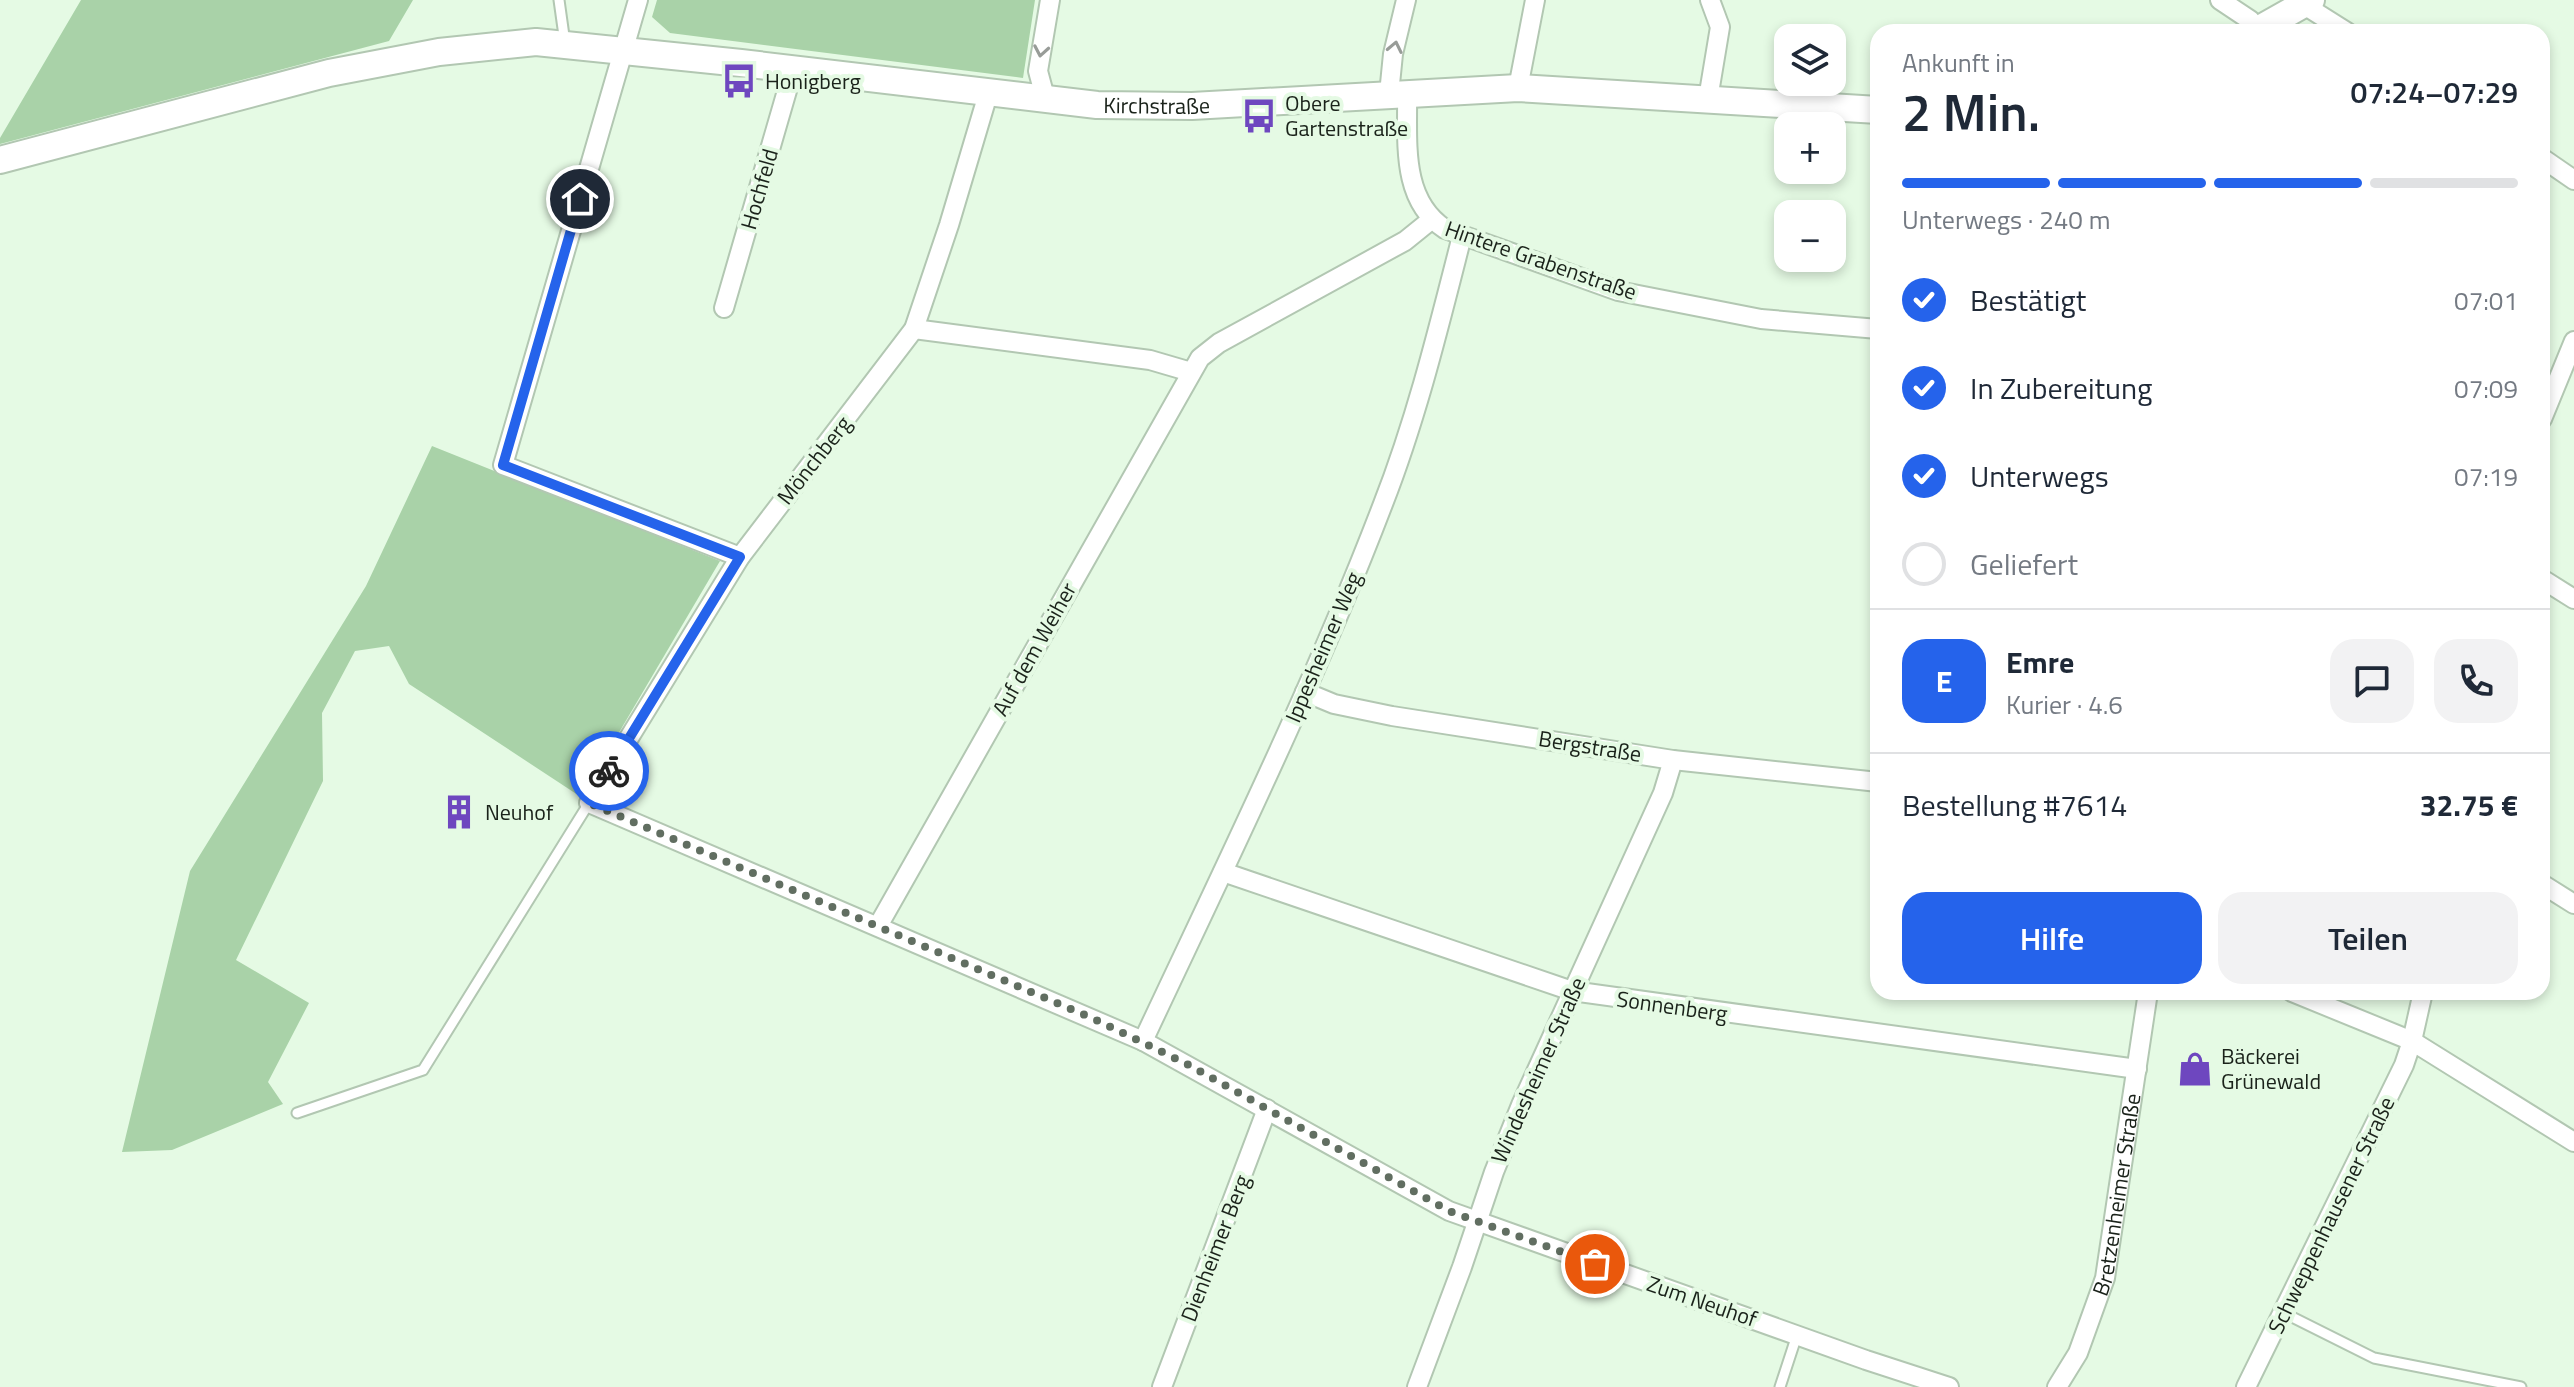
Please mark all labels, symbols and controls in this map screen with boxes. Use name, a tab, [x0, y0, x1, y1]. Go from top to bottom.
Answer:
map controls	[1774, 24, 1846, 272]
button: layers	[1774, 24, 1846, 96]
one-way arrow	[1386, 40, 1403, 54]
text: Ankunft in	[1902, 43, 2015, 82]
one-way arrow	[1034, 44, 1051, 58]
bus stop icon: Honigberg	[720, 62, 758, 100]
place label: Honigberg	[765, 64, 861, 98]
text: 07:24–07:29	[2351, 69, 2518, 115]
text: 2 Min.	[1902, 72, 2040, 151]
place label: Obere Gartenstraße	[1285, 86, 1408, 145]
street label: Kirchstraße	[1103, 88, 1211, 123]
bus stop icon: Obere Gartenstraße	[1240, 97, 1278, 135]
button: +	[1774, 112, 1846, 184]
street label: Hochfeld	[731, 145, 787, 233]
pin	[546, 165, 614, 233]
icon: home	[558, 177, 602, 221]
button: −	[1774, 200, 1846, 272]
text: Unterwegs · 240 m	[1902, 200, 2110, 239]
street label: Hintere Grabenstraße	[1441, 211, 1641, 309]
text: Bestätigt	[1970, 277, 2086, 323]
icon: check	[1902, 278, 1946, 322]
text: 07:01	[2454, 281, 2518, 320]
text: In Zubereitung	[1970, 365, 2153, 411]
icon: check	[1902, 366, 1946, 410]
text: 07:09	[2454, 369, 2518, 408]
street label: Mönchberg	[768, 408, 860, 512]
text: Unterwegs	[1970, 453, 2109, 499]
icon: check	[1902, 454, 1946, 498]
text: 07:19	[2454, 457, 2518, 496]
text: Geliefert	[1970, 541, 2078, 587]
street label: Ippesheimer Weg	[1276, 566, 1370, 728]
street label: Auf dem Weiher	[983, 576, 1085, 722]
text: Emre	[2006, 639, 2074, 685]
button: chat	[2330, 639, 2414, 723]
button: phone	[2434, 639, 2518, 723]
text: E	[1936, 658, 1952, 704]
text: Kurier · 4.6	[2006, 685, 2123, 724]
street label: Bergstraße	[1536, 721, 1644, 771]
courier	[569, 731, 649, 811]
icon: bike	[587, 749, 631, 793]
text: Bestellung #7614	[1902, 782, 2127, 828]
text: 32.75 €	[2420, 782, 2518, 828]
building icon: Neuhof	[440, 793, 478, 831]
place label: Neuhof	[485, 795, 554, 829]
button: Hilfe	[1902, 892, 2202, 984]
button: Teilen	[2218, 892, 2518, 984]
street label: Windesheimer Straße	[1482, 971, 1594, 1169]
street label: Sonnenberg	[1614, 981, 1730, 1031]
place label: Bäckerei Grünewald	[2221, 1039, 2321, 1098]
shop icon: Bäckerei Grünewald	[2176, 1050, 2214, 1088]
street label: Bretzenheimer Straße	[2083, 1091, 2150, 1301]
street label: Schweppenhausener Straße	[2259, 1091, 2403, 1339]
street label: Dienheimer Berg	[1171, 1170, 1259, 1326]
pin	[1561, 1230, 1629, 1298]
icon: bag	[1573, 1242, 1617, 1286]
street label: Zum Neuhof	[1642, 1266, 1762, 1336]

